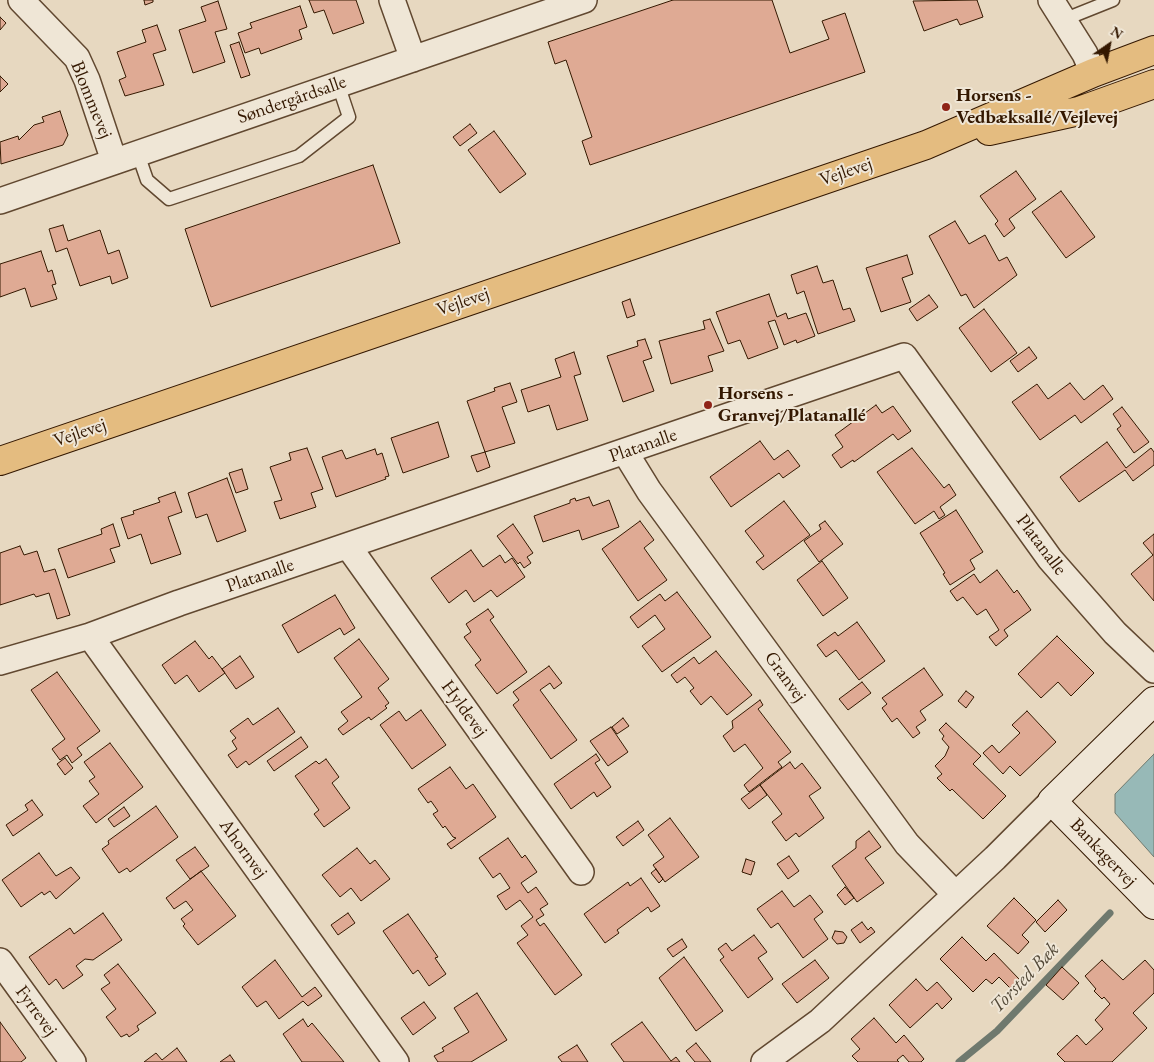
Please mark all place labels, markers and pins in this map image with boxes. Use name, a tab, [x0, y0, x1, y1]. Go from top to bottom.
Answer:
place label: Horsens - Vedbæksallé/Vejlevej	[956, 85, 1118, 129]
marker: Horsens - Vedbæksallé/Vejlevej	[940, 101, 952, 113]
place label: Horsens - Granvej/Platanallé	[718, 383, 866, 427]
marker: Horsens - Granvej/Platanallé	[702, 399, 714, 411]

